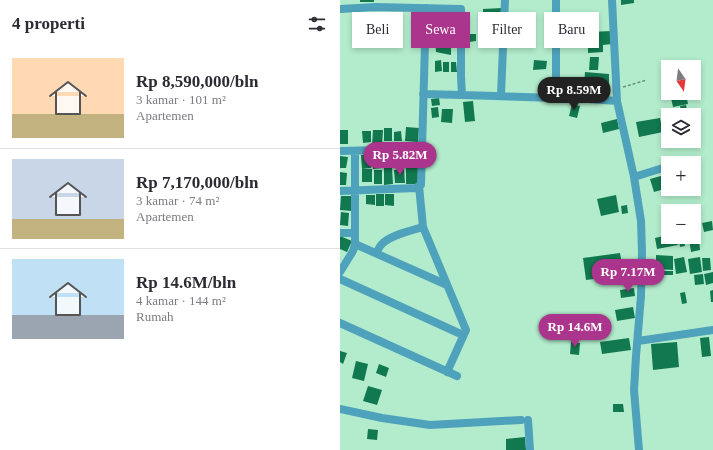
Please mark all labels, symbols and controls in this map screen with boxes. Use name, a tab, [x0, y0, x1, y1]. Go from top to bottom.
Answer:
chip: Beli	[352, 12, 403, 48]
chip: Sewa	[411, 12, 470, 48]
chip: Filter	[478, 12, 536, 48]
chip: Baru	[544, 12, 599, 48]
icon: filters	[306, 13, 328, 35]
text: 4 properti	[12, 14, 85, 33]
north arrow	[661, 60, 701, 100]
map controls	[661, 60, 701, 244]
text: Rp 8,590,000/bln	[136, 72, 258, 91]
icon: home	[44, 74, 92, 122]
pin: Rp 8.59M	[533, 77, 615, 111]
text: Rp 8.59M	[547, 82, 601, 97]
text: 3 kamar · 101 m²	[136, 92, 226, 107]
text: Apartemen	[136, 108, 194, 123]
button: layers	[661, 108, 701, 148]
pin: Rp 5.82M	[359, 142, 441, 176]
text: Rp 5.82M	[373, 147, 427, 162]
button: +	[661, 156, 701, 196]
text: Rp 7,170,000/bln	[136, 173, 258, 192]
icon: home	[44, 175, 92, 223]
text: 3 kamar · 74 m²	[136, 193, 219, 208]
button: −	[661, 204, 701, 244]
text: Apartemen	[136, 209, 194, 224]
pin: Rp 7.17M	[587, 259, 669, 293]
text: Rp 7.17M	[601, 264, 655, 279]
text: Rp 14.6M/bln	[136, 273, 236, 292]
icon: home	[44, 275, 92, 323]
text: 4 kamar · 144 m²	[136, 293, 226, 308]
text: Rumah	[136, 309, 174, 324]
pin: Rp 14.6M	[534, 314, 616, 348]
text: Rp 14.6M	[548, 319, 602, 334]

